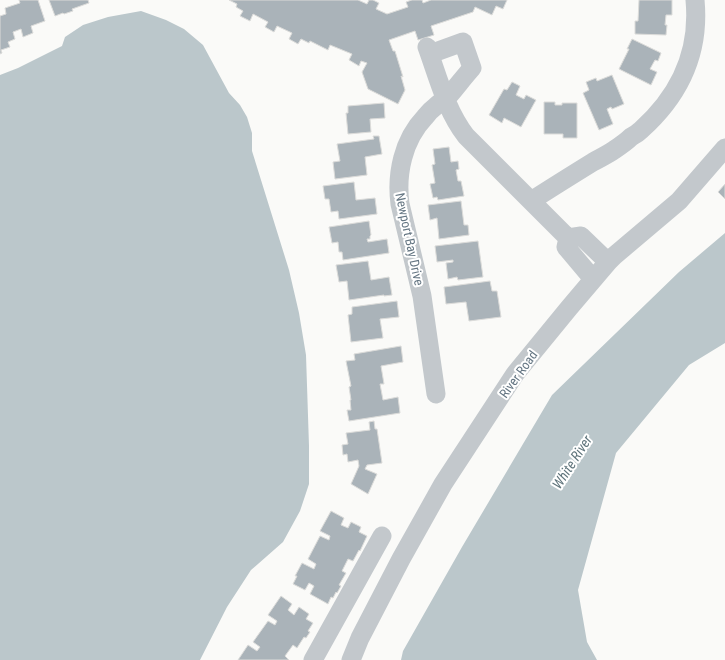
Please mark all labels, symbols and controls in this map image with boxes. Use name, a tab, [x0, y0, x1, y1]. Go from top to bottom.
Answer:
street label: Newport Bay Drive	[392, 191, 427, 287]
street label: River Road	[496, 348, 540, 401]
water label: White River	[549, 432, 596, 492]

